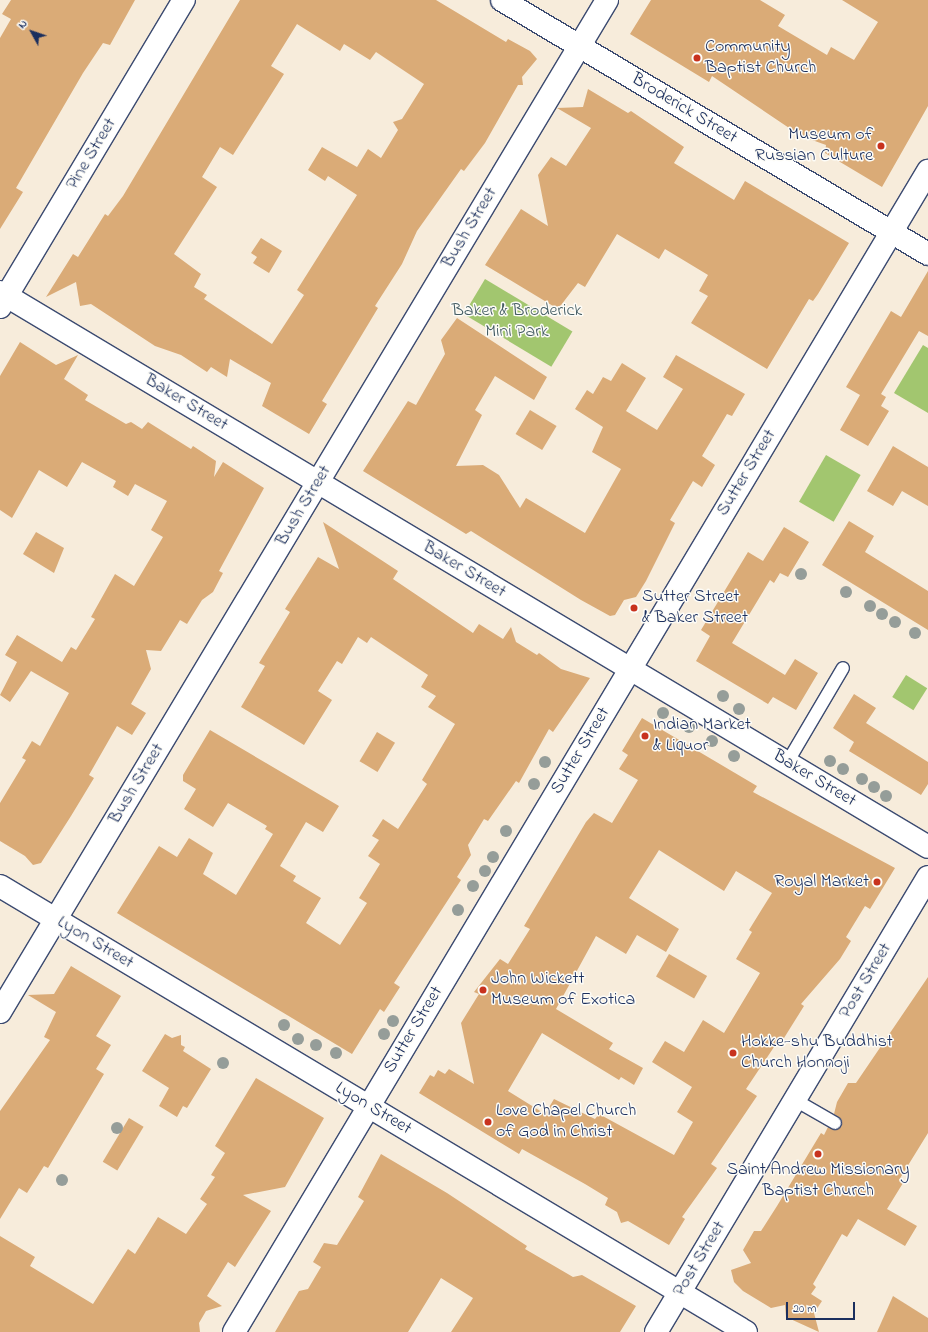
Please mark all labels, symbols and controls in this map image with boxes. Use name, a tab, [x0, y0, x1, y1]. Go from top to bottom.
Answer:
north arrow	[12, 12, 52, 52]
text: N	[14, 16, 31, 32]
place label: Community Baptist Church	[705, 37, 816, 80]
marker: Community Baptist Church	[692, 53, 702, 63]
street label: Broderick Street	[627, 69, 741, 149]
street label: Pine Street	[62, 114, 122, 194]
place label: Museum of Russian Culture	[755, 125, 873, 168]
marker: Museum of Russian Culture	[876, 141, 886, 151]
street label: Bush Street	[438, 184, 502, 272]
park label: Baker & Broderick Mini Park	[452, 301, 582, 344]
street label: Baker Street	[140, 370, 232, 436]
street label: Sutter Street	[713, 426, 781, 520]
street label: Bush Street	[272, 462, 336, 550]
street label: Baker Street	[418, 537, 510, 603]
place label: Sutter Street & Baker Street	[642, 587, 748, 630]
marker: Sutter Street & Baker Street	[629, 603, 639, 613]
street label: Sutter Street	[547, 704, 615, 798]
place label: Indian Market & Liquor	[653, 715, 751, 758]
marker: Indian Market & Liquor	[640, 731, 650, 741]
street label: Bush Street	[105, 740, 169, 828]
street label: Baker Street	[768, 746, 860, 812]
place label: Royal Market	[774, 871, 869, 893]
marker: Royal Market	[872, 877, 882, 887]
street label: Lyon Street	[53, 912, 137, 974]
street label: Post Street	[835, 940, 897, 1022]
place label: John Wickett Museum of Exotica	[491, 969, 635, 1012]
street label: Sutter Street	[380, 983, 448, 1077]
marker: John Wickett Museum of Exotica	[478, 985, 488, 995]
place label: Hokke-shu Buddhist Church Honnoji	[741, 1032, 893, 1074]
marker: Hokke-shu Buddhist Church Honnoji	[728, 1048, 738, 1058]
street label: Lyon Street	[331, 1078, 415, 1140]
place label: Love Chapel Church of God in Christ	[496, 1101, 636, 1144]
marker: Love Chapel Church of God in Christ	[483, 1117, 493, 1127]
marker: Saint Andrew Missionary Baptist Church	[813, 1149, 823, 1159]
place label: Saint Andrew Missionary Baptist Church	[726, 1160, 910, 1202]
street label: Post Street	[669, 1218, 731, 1300]
scale bar	[788, 1294, 857, 1320]
text: 20 m	[793, 1300, 816, 1318]

